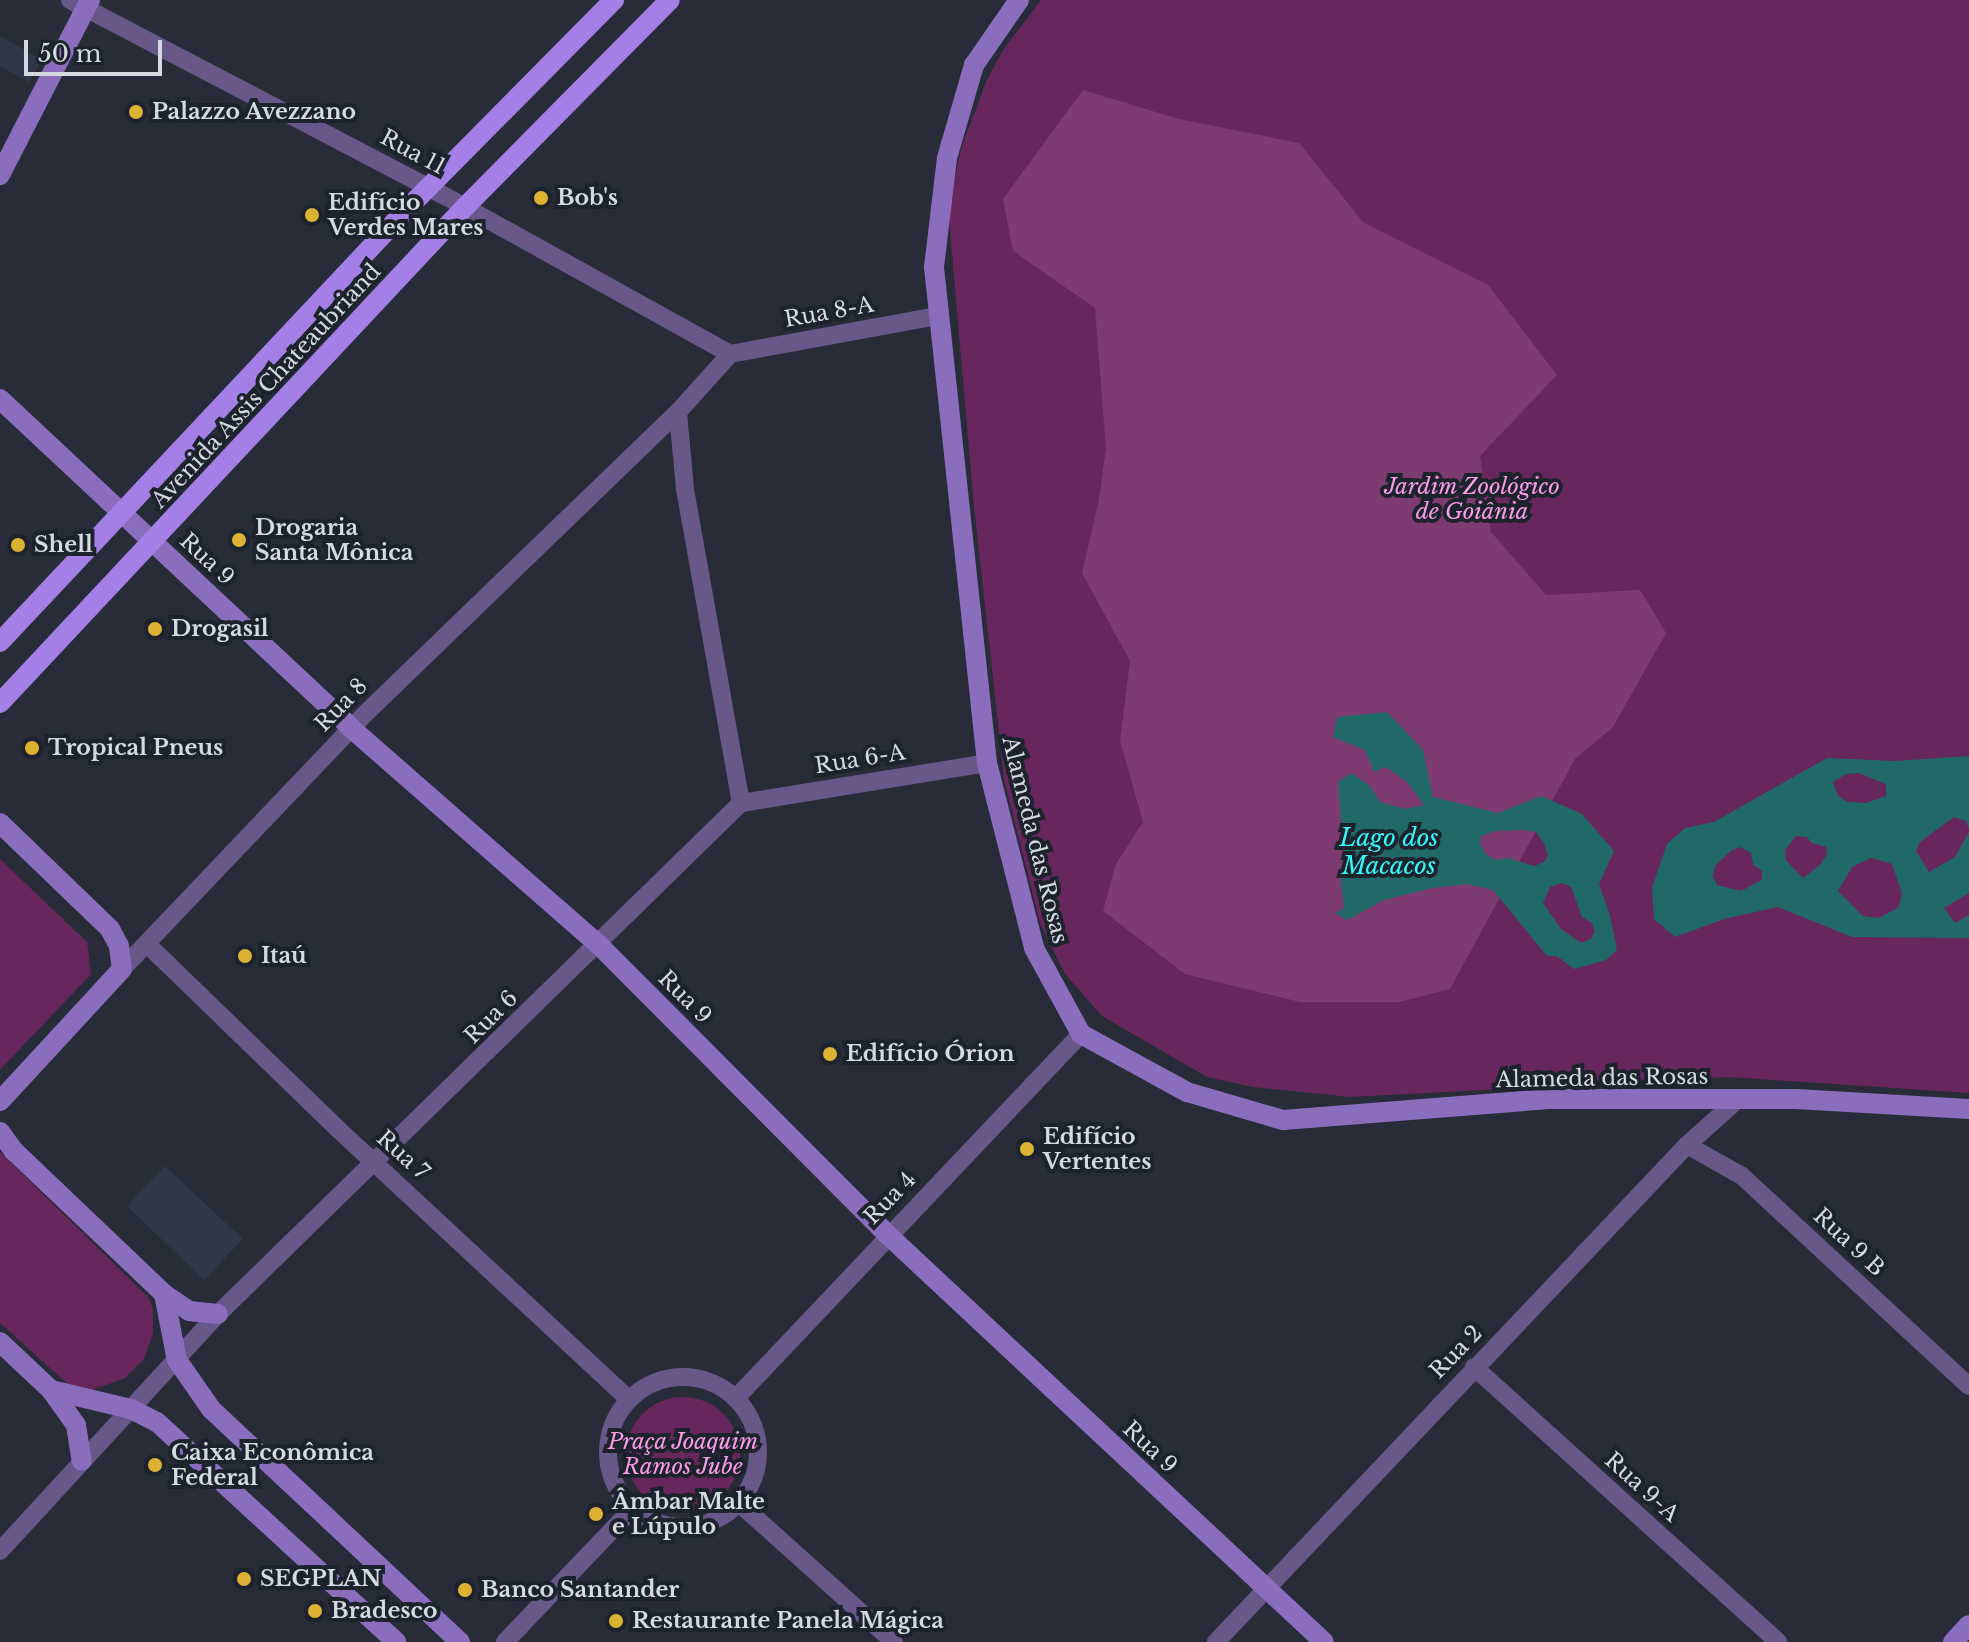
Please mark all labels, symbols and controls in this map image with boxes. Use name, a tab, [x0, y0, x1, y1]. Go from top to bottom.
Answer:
scale bar	[28, 24, 166, 74]
text: 50 m	[38, 39, 101, 68]
place label: Palazzo Avezzano	[152, 99, 357, 125]
marker: Palazzo Avezzano	[127, 103, 145, 121]
street label: Rua 11	[376, 124, 450, 180]
place label: Bob's	[557, 185, 618, 211]
place label: Edifício Verdes Mares	[328, 189, 484, 240]
marker: Bob's	[532, 189, 550, 207]
marker: Edifício Verdes Mares	[303, 206, 321, 224]
street label: Avenida Assis Chateaubriand	[145, 258, 387, 514]
street label: Rua 8-A	[782, 291, 876, 333]
park label: Jardim Zoológico de Goiânia	[1384, 473, 1560, 524]
place label: Drogaria Santa Mônica	[255, 514, 413, 566]
street label: Rua 9	[174, 527, 240, 591]
marker: Drogaria Santa Mônica	[230, 531, 248, 549]
place label: Shell	[34, 532, 93, 558]
marker: Shell	[9, 536, 27, 554]
place label: Drogasil	[171, 616, 269, 642]
marker: Drogasil	[146, 620, 164, 638]
street label: Rua 8	[309, 673, 373, 737]
street label: Alameda das Rosas	[996, 734, 1074, 946]
place label: Tropical Pneus	[48, 735, 223, 761]
marker: Tropical Pneus	[23, 739, 41, 757]
street label: Rua 6-A	[813, 739, 907, 779]
water label: Lago dos Macacos	[1340, 824, 1438, 880]
place label: Itaú	[261, 943, 307, 969]
marker: Itaú	[236, 947, 254, 965]
street label: Rua 9	[653, 965, 717, 1029]
street label: Rua 6	[459, 985, 523, 1049]
place label: Edifício Órion	[846, 1041, 1015, 1067]
marker: Edifício Órion	[821, 1045, 839, 1063]
street label: Alameda das Rosas	[1495, 1063, 1709, 1093]
place label: Edifício Vertentes	[1043, 1123, 1151, 1174]
street label: Rua 7	[371, 1125, 435, 1185]
marker: Edifício Vertentes	[1018, 1140, 1036, 1158]
street label: Rua 4	[858, 1166, 922, 1230]
street label: Rua 9 B	[1808, 1202, 1890, 1282]
street label: Rua 2	[1424, 1320, 1488, 1384]
street label: Rua 9	[1117, 1415, 1183, 1479]
park label: Praça Joaquim Ramos Jube	[607, 1428, 759, 1480]
place label: Caixa Econômica Federal	[171, 1439, 374, 1490]
street label: Rua 9-A	[1599, 1447, 1685, 1527]
marker: Caixa Econômica Federal	[146, 1456, 164, 1474]
place label: Âmbar Malte e Lúpulo	[612, 1488, 765, 1540]
marker: Âmbar Malte e Lúpulo	[587, 1505, 605, 1523]
place label: SEGPLAN	[260, 1566, 382, 1592]
marker: SEGPLAN	[235, 1570, 253, 1588]
place label: Banco Santander	[481, 1577, 679, 1603]
marker: Banco Santander	[456, 1581, 474, 1599]
place label: Bradesco	[331, 1598, 437, 1624]
marker: Bradesco	[306, 1602, 324, 1620]
place label: Restaurante Panela Mágica	[632, 1608, 944, 1634]
marker: Restaurante Panela Mágica	[607, 1612, 625, 1630]

